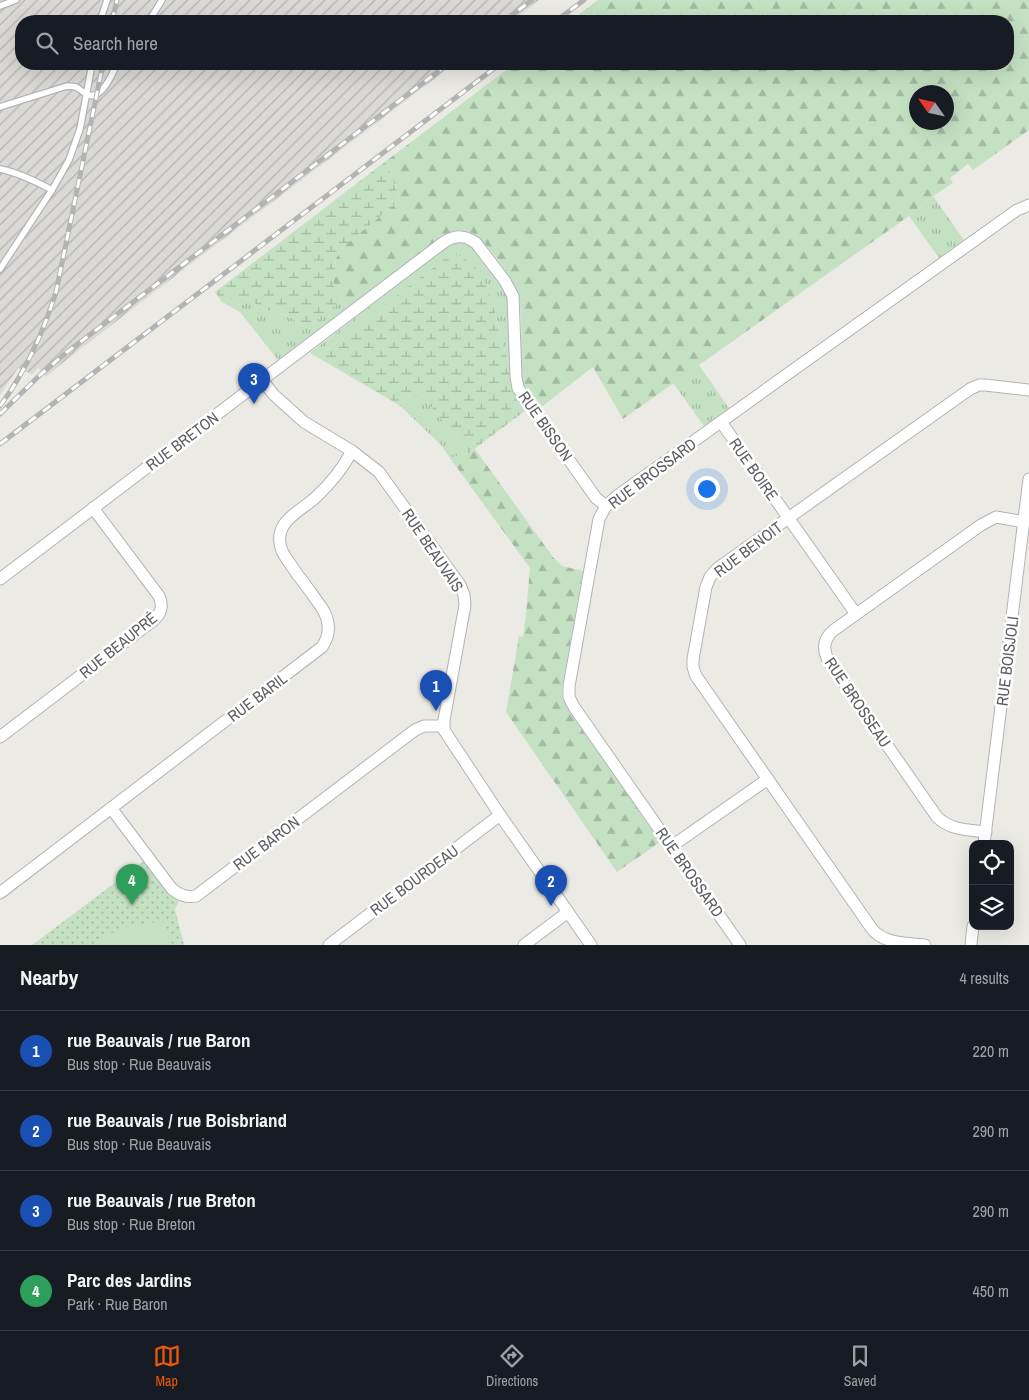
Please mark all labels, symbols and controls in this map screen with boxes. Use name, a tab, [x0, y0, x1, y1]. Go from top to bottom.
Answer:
search box	[15, 15, 1014, 70]
icon: search	[33, 29, 61, 57]
text: Search here	[73, 30, 158, 56]
north arrow	[909, 85, 954, 130]
pin: 3	[238, 363, 270, 404]
street label: RUE BISSON	[514, 387, 578, 465]
street label: RUE BRETON	[141, 406, 223, 476]
street label: RUE BROSSARD	[603, 433, 701, 513]
street label: RUE BOIRE	[724, 433, 784, 505]
your location	[694, 476, 720, 502]
street label: RUE BEAUVAIS	[397, 504, 469, 596]
street label: RUE BENOIT	[709, 516, 787, 582]
street label: RUE BEAUPRÉ	[75, 607, 161, 683]
street label: RUE BOISJOLI	[991, 615, 1023, 707]
street label: RUE BROSSEAU	[820, 653, 896, 751]
street label: RUE BARIL	[223, 667, 292, 727]
pin: 1	[420, 670, 452, 711]
street label: RUE BARON	[228, 811, 304, 875]
street label: RUE BROSSARD	[651, 823, 729, 921]
street label: RUE BOURDEAU	[365, 839, 463, 921]
map controls	[969, 840, 1014, 930]
button: locate	[969, 840, 1014, 885]
pin: 4	[116, 864, 148, 905]
pin: 2	[535, 865, 567, 906]
button: layers	[969, 885, 1014, 930]
text: Nearby	[20, 963, 78, 992]
text: 4 results	[959, 967, 1009, 989]
text: rue Beauvais / rue Baron	[67, 1027, 251, 1053]
text: 1	[32, 1040, 40, 1062]
text: 220 m	[973, 1040, 1009, 1062]
text: Bus stop · Rue Beauvais	[67, 1053, 211, 1075]
text: rue Beauvais / rue Boisbriand	[67, 1107, 287, 1133]
text: 2	[32, 1120, 40, 1142]
text: 290 m	[973, 1120, 1009, 1142]
text: Bus stop · Rue Beauvais	[67, 1133, 211, 1155]
text: rue Beauvais / rue Breton	[67, 1187, 256, 1213]
text: 3	[32, 1200, 40, 1222]
text: 290 m	[973, 1200, 1009, 1222]
text: Bus stop · Rue Breton	[67, 1213, 195, 1235]
text: Parc des Jardins	[67, 1267, 192, 1293]
text: 4	[32, 1280, 40, 1302]
text: 450 m	[973, 1280, 1009, 1302]
text: Park · Rue Baron	[67, 1293, 168, 1315]
tab: Map	[153, 1342, 181, 1390]
tab: Directions	[486, 1342, 538, 1390]
tab: Saved	[844, 1342, 876, 1390]

